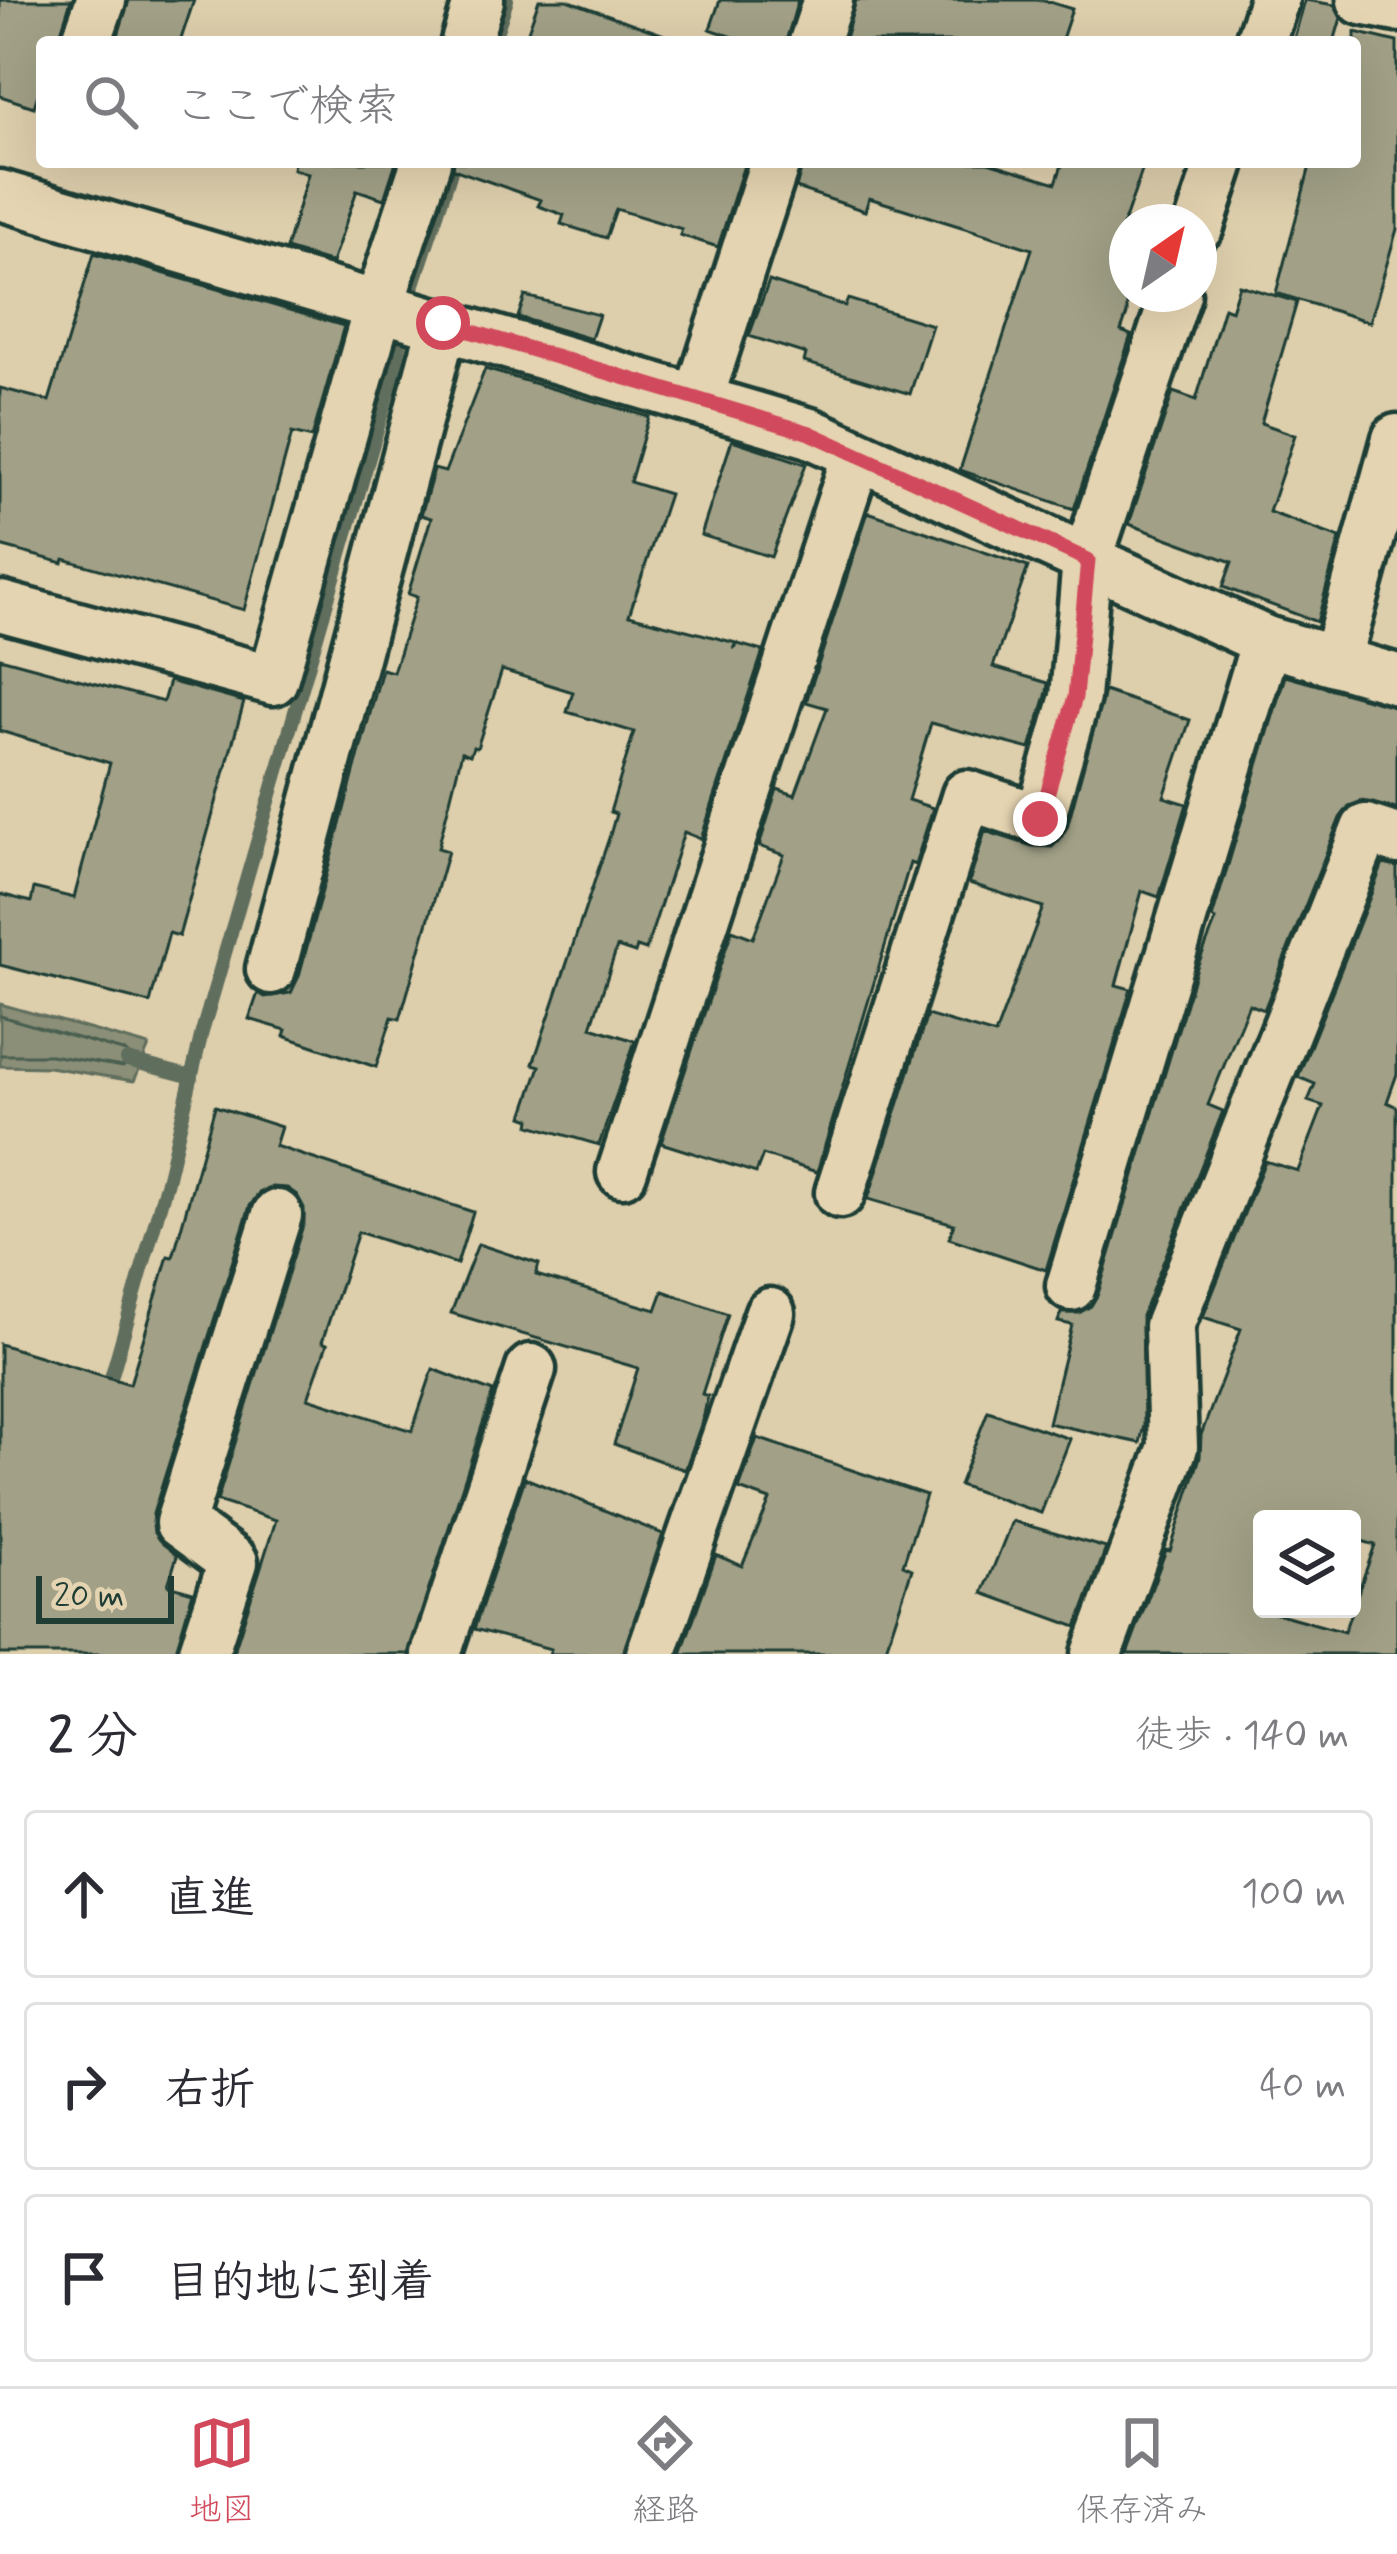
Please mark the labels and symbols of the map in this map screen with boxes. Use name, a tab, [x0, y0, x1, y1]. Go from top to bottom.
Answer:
north arrow	[1109, 204, 1217, 312]
route start	[416, 296, 470, 350]
route end	[1013, 792, 1067, 846]
scale bar	[36, 1570, 174, 1623]

